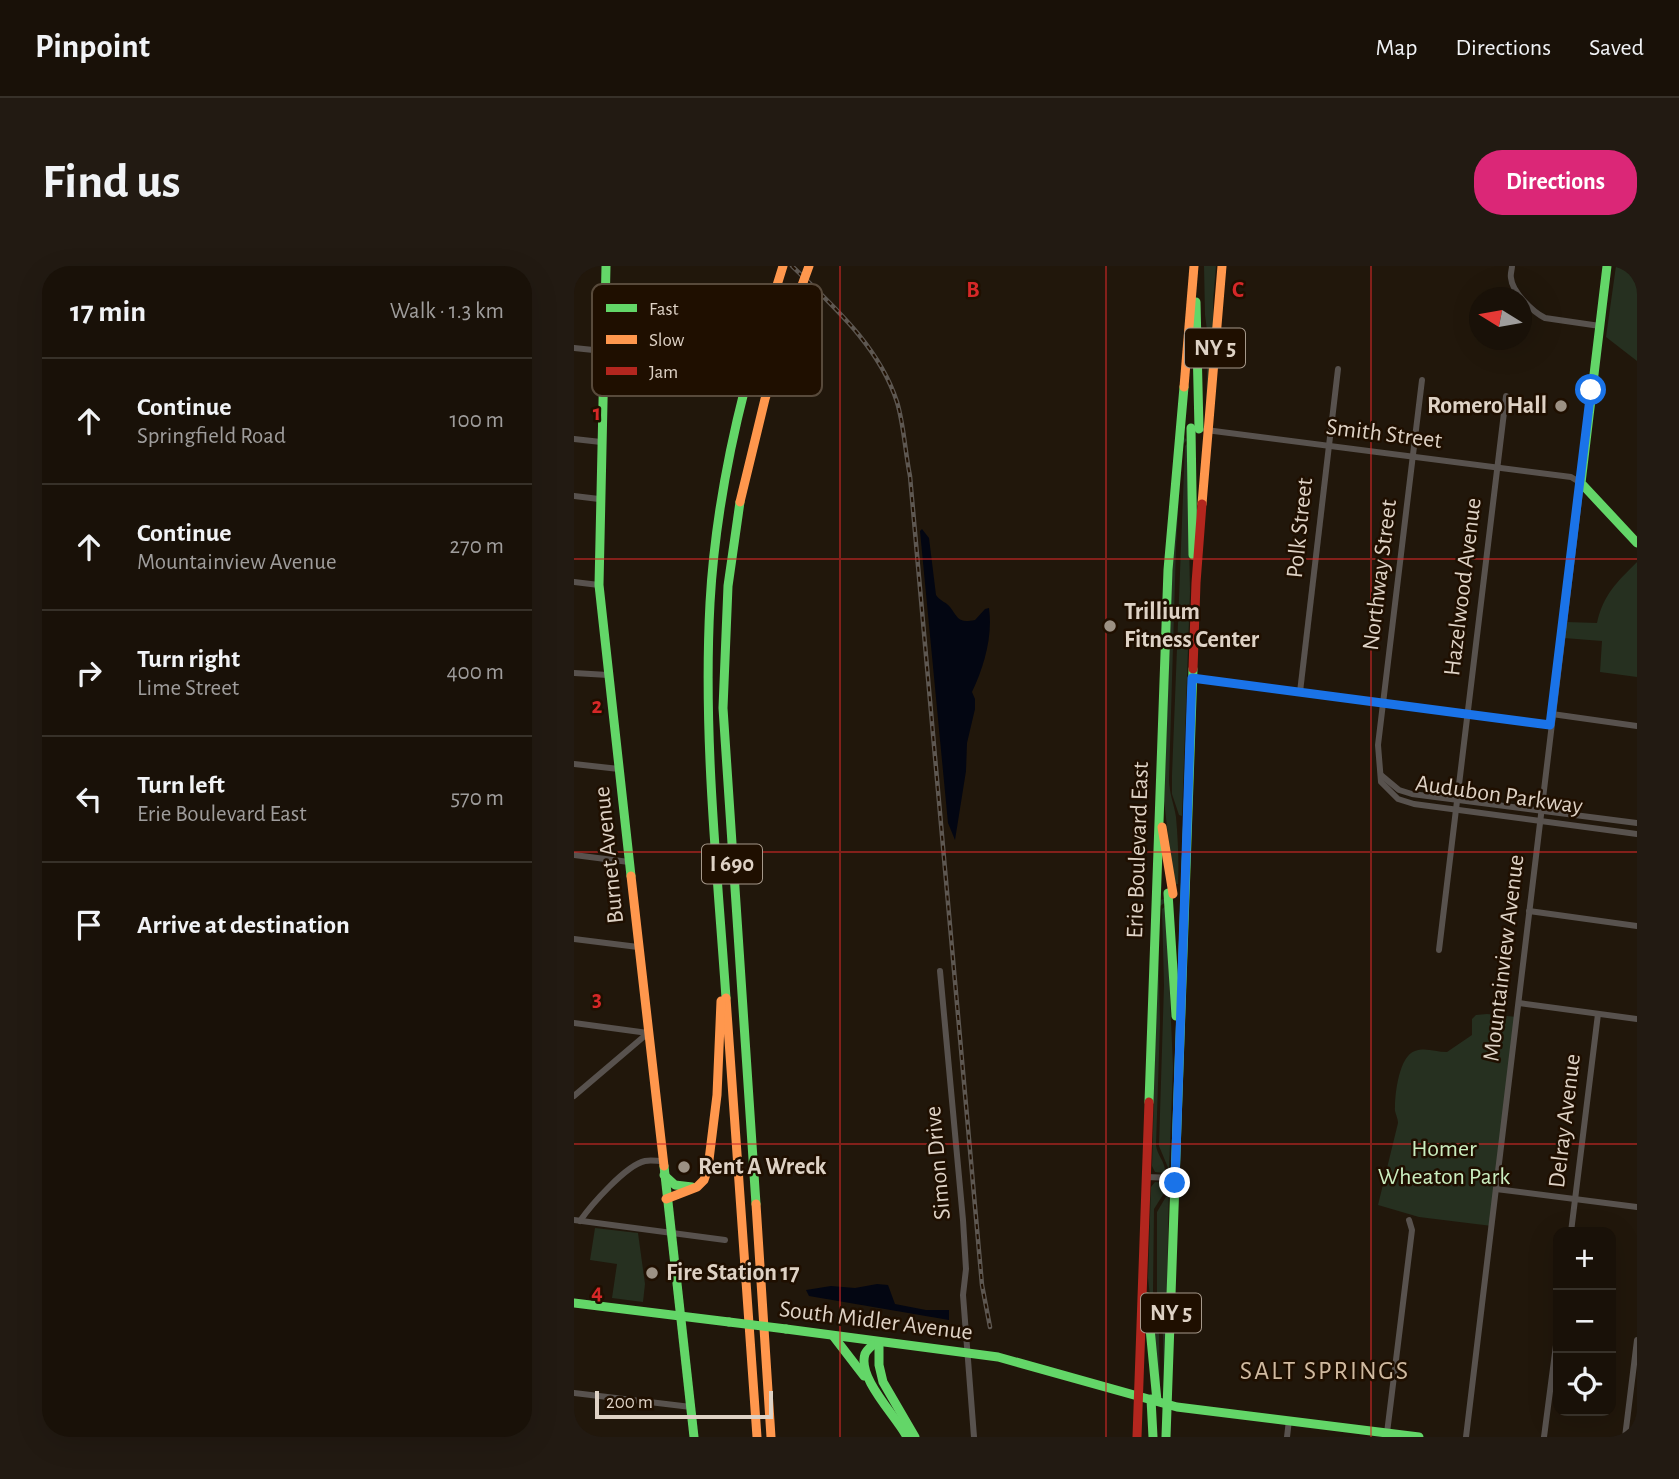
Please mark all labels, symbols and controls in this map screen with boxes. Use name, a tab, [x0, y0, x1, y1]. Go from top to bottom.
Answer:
text: Pinpoint	[35, 31, 150, 64]
text: Map	[1375, 36, 1417, 60]
text: Directions	[1455, 36, 1551, 60]
text: Saved	[1589, 36, 1644, 60]
button: Directions	[1474, 150, 1637, 215]
text: Find us	[42, 158, 181, 207]
text: B	[966, 279, 980, 302]
text: C	[1232, 279, 1244, 302]
legend	[592, 284, 822, 396]
north arrow	[1469, 287, 1532, 350]
text: 17 min	[70, 297, 146, 327]
text: Walk · 1.3 km	[390, 300, 504, 323]
text: Fast	[649, 300, 679, 319]
road number: NY 5	[1185, 328, 1245, 368]
text: Slow	[649, 331, 685, 350]
text: Jam	[649, 363, 678, 382]
route start	[1575, 374, 1606, 405]
text: Continue	[137, 394, 232, 420]
place label: Romero Hall	[1427, 394, 1547, 418]
marker: Romero Hall	[1553, 398, 1569, 414]
icon: ahead	[70, 402, 108, 440]
text: 1	[593, 402, 601, 425]
text: 100 m	[450, 409, 504, 432]
street label: Smith Street	[1325, 415, 1444, 453]
text: Springfield Road	[137, 425, 286, 448]
street label: Polk Street	[1283, 476, 1317, 579]
street label: Hazelwood Avenue	[1440, 497, 1486, 677]
street label: Northway Street	[1359, 498, 1401, 652]
text: Continue	[137, 520, 232, 546]
icon: ahead	[70, 528, 108, 566]
text: 270 m	[450, 535, 504, 558]
text: Mountainview Avenue	[137, 551, 337, 574]
place label: Trillium Fitness Center	[1124, 600, 1260, 652]
marker: Trillium Fitness Center	[1102, 618, 1118, 634]
text: Turn right	[137, 646, 240, 672]
icon: right	[70, 654, 108, 692]
text: 400 m	[446, 661, 504, 684]
text: Lime Street	[137, 677, 239, 700]
text: 2	[592, 695, 603, 718]
street label: Erie Boulevard East	[1123, 761, 1153, 939]
street label: Audubon Parkway	[1414, 771, 1584, 819]
text: Turn left	[137, 772, 225, 798]
icon: left	[70, 780, 108, 818]
street label: Burnet Avenue	[590, 785, 628, 925]
text: 570 m	[450, 787, 504, 810]
text: Erie Boulevard East	[137, 803, 307, 826]
road number: I 690	[702, 844, 762, 884]
street label: Mountainview Avenue	[1479, 853, 1529, 1063]
icon: arrive	[70, 906, 108, 944]
text: Arrive at destination	[137, 912, 350, 938]
text: 3	[592, 988, 602, 1011]
street label: Delray Avenue	[1545, 1053, 1585, 1189]
street label: Simon Drive	[921, 1105, 955, 1221]
park label: Homer Wheaton Park	[1378, 1137, 1510, 1189]
place label: Rent A Wreck	[698, 1155, 827, 1179]
marker: Rent A Wreck	[676, 1159, 692, 1175]
route end	[1159, 1167, 1190, 1198]
map controls	[1553, 1227, 1616, 1416]
button: +	[1553, 1227, 1616, 1290]
place label: Fire Station 17	[666, 1261, 800, 1285]
marker: Fire Station 17	[644, 1265, 660, 1281]
text: 4	[591, 1281, 603, 1304]
button: −	[1553, 1290, 1616, 1353]
road number: NY 5	[1141, 1294, 1201, 1332]
street label: South Midler Avenue	[778, 1297, 974, 1345]
button: locate	[1553, 1353, 1616, 1416]
district label: SALT SPRINGS	[1240, 1358, 1410, 1384]
scale bar	[595, 1388, 774, 1420]
text: 200 m	[606, 1393, 653, 1412]

